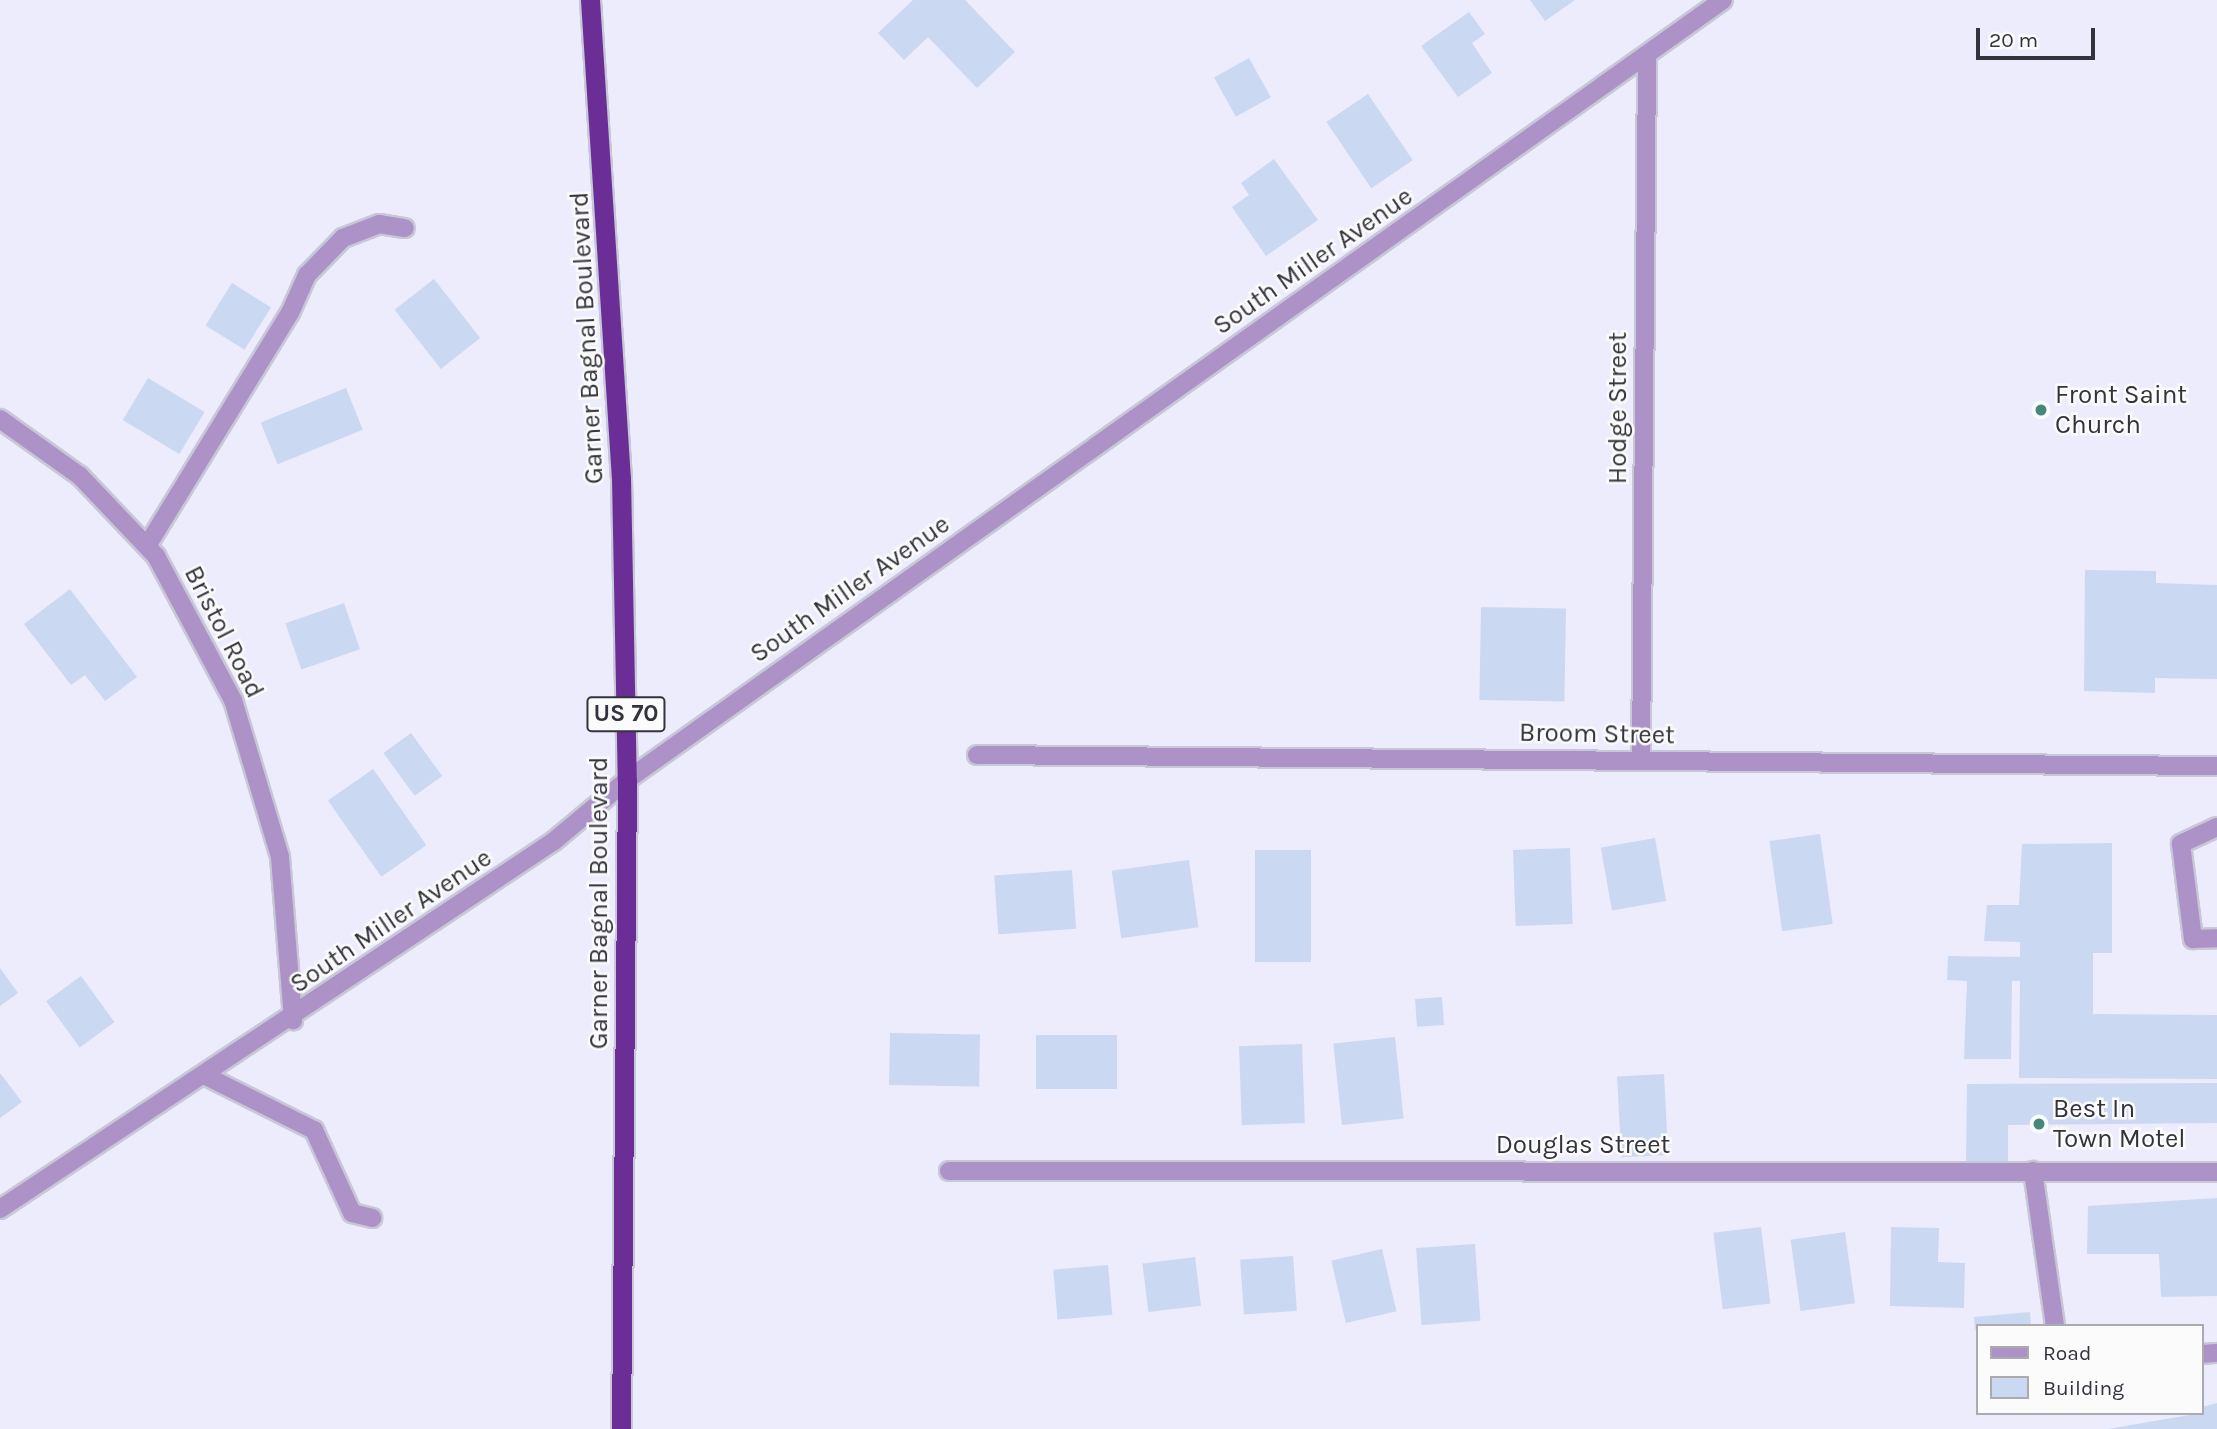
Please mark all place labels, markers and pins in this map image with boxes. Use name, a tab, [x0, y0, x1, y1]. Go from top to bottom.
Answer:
place label: Front Saint Church	[2055, 379, 2187, 440]
marker: Front Saint Church	[2033, 402, 2049, 418]
place label: Best In Town Motel	[2053, 1093, 2186, 1154]
marker: Best In Town Motel	[2031, 1116, 2047, 1132]

